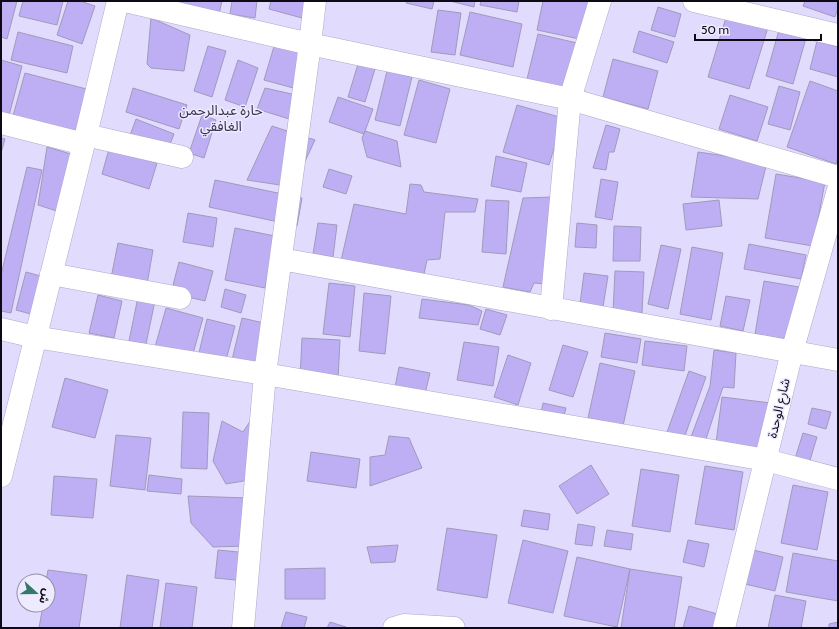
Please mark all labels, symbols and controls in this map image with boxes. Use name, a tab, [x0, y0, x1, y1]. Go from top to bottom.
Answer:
scale bar	[695, 16, 821, 42]
text: 50 m	[701, 22, 729, 37]
district label: حارة عبدالرحمن الغافقي	[179, 101, 263, 137]
street label: شارع الوحدة	[763, 377, 796, 440]
north arrow	[16, 573, 56, 613]
text: ش	[36, 587, 55, 606]

